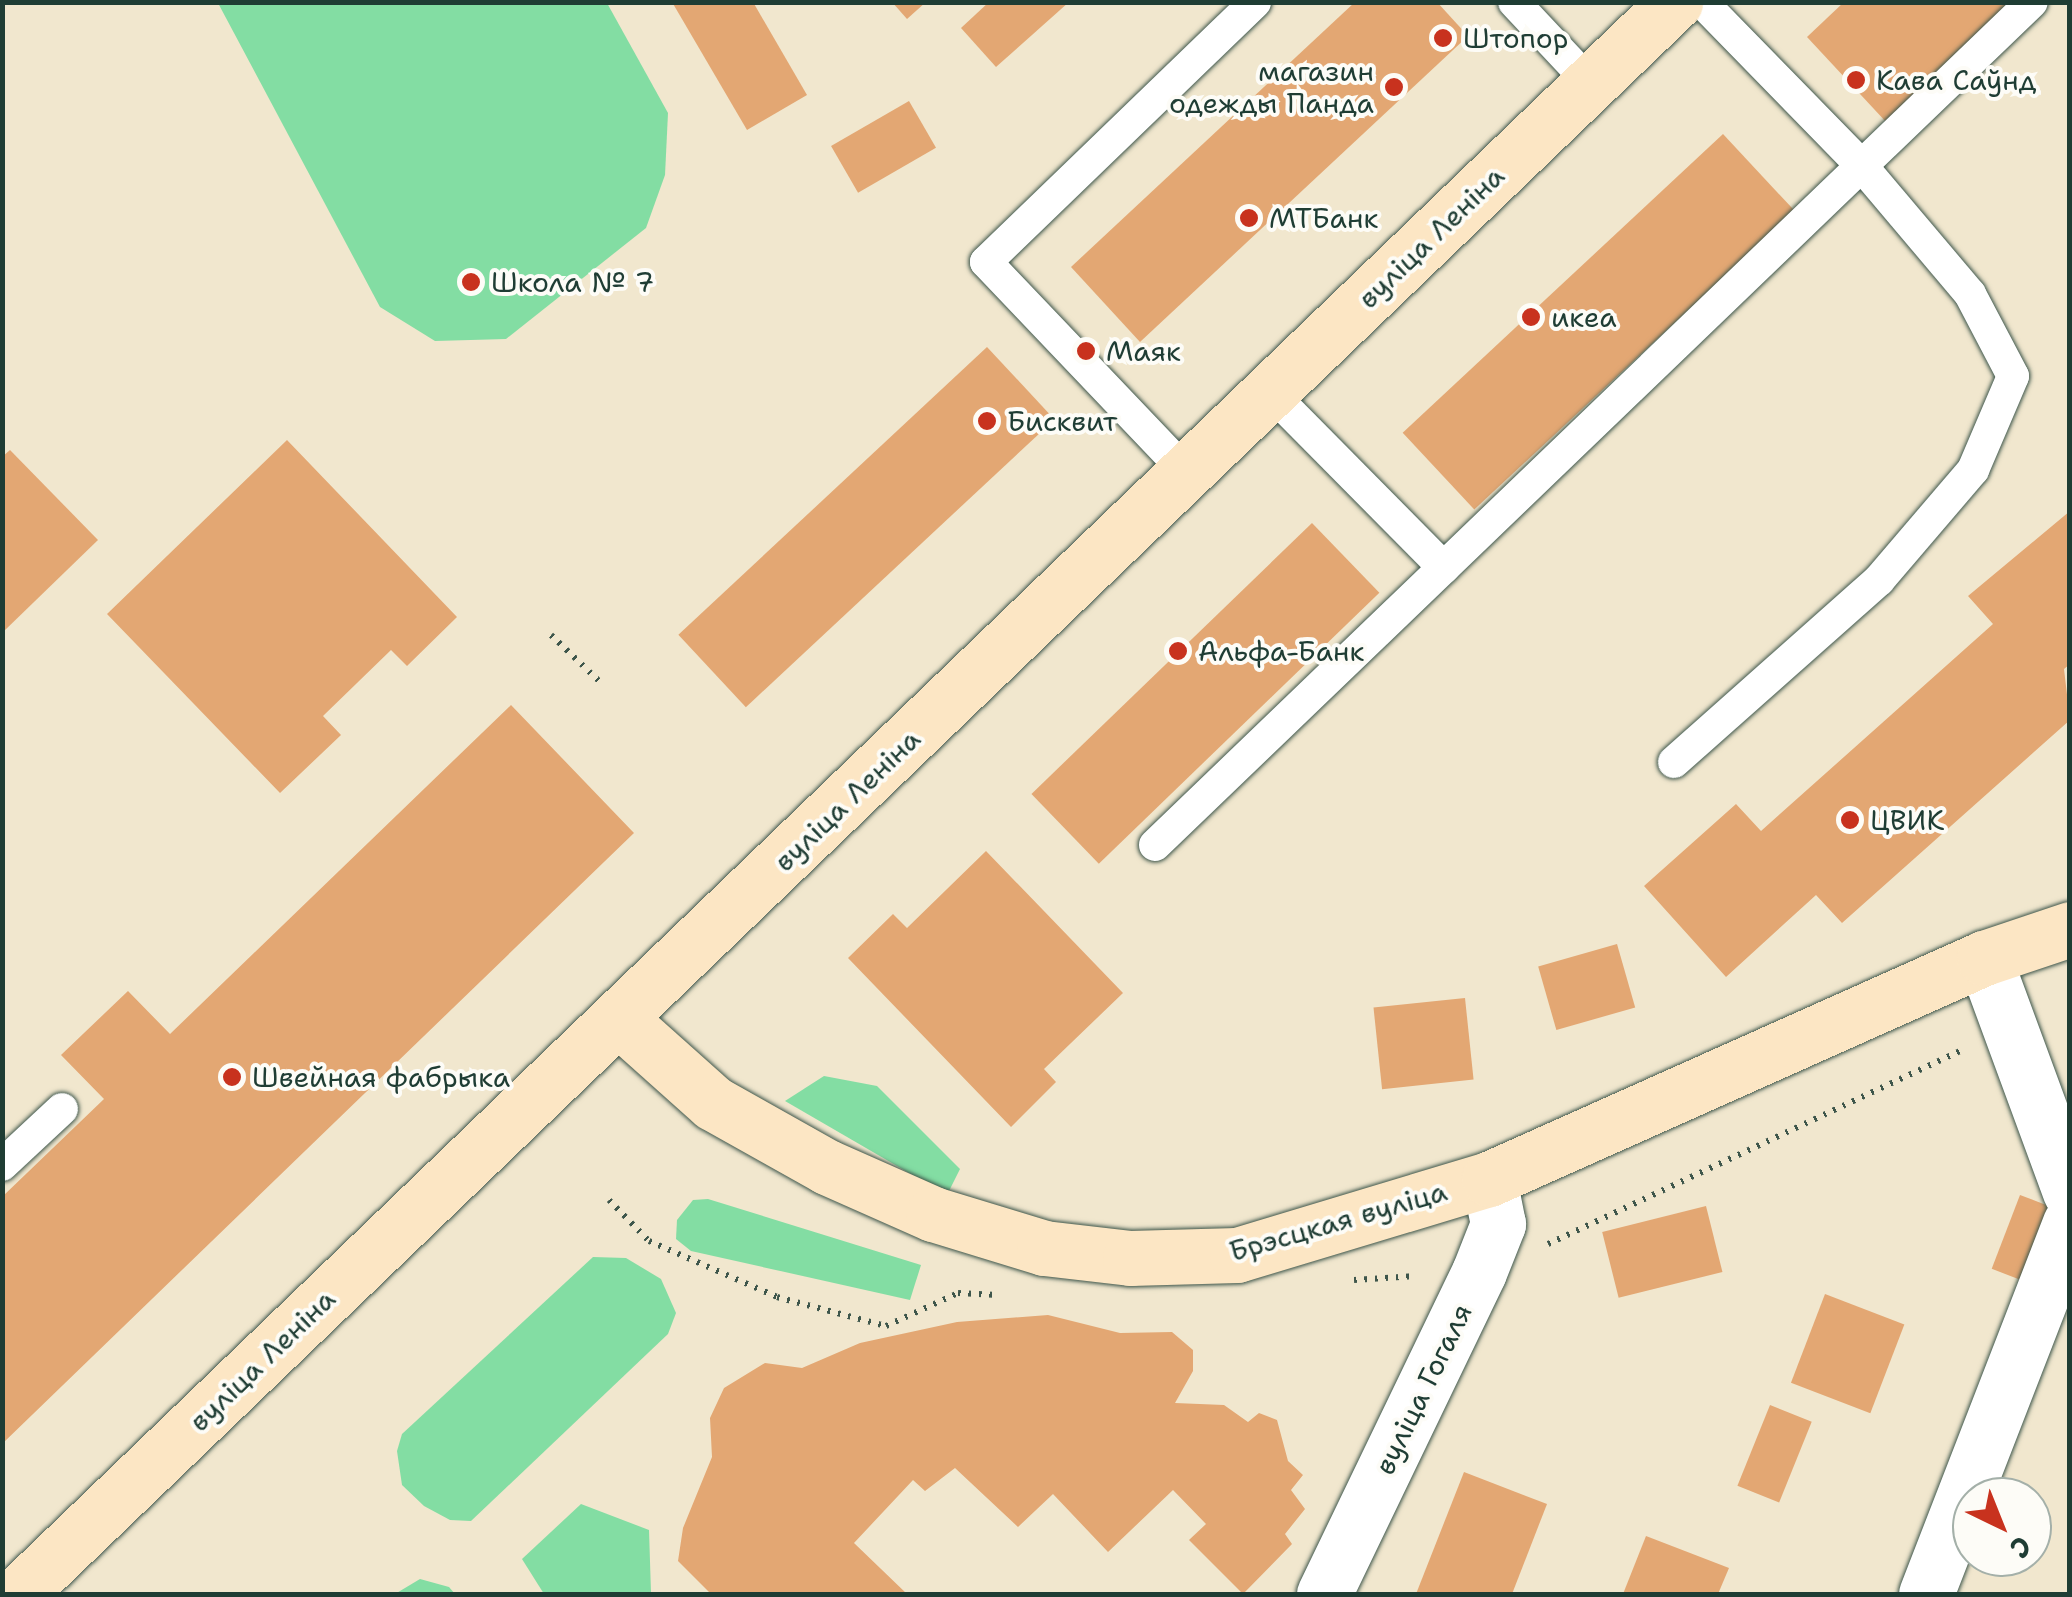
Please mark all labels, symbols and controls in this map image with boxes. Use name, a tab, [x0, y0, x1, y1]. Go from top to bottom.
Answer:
place label: Штопор	[1463, 21, 1568, 55]
marker: Штопор	[1432, 27, 1454, 49]
place label: магазин одежды Панда	[1169, 54, 1374, 120]
place label: Кава Саўнд	[1876, 63, 2037, 97]
marker: Кава Саўнд	[1845, 69, 1867, 91]
marker: магазин одежды Панда	[1383, 76, 1405, 98]
street label: вуліца Леніна	[1351, 159, 1511, 315]
place label: МТБанк	[1269, 201, 1378, 235]
marker: МТБанк	[1238, 207, 1260, 229]
place label: Школа № 7	[491, 265, 654, 299]
marker: Школа № 7	[460, 271, 482, 293]
place label: икеа	[1551, 300, 1617, 334]
marker: икеа	[1520, 306, 1542, 328]
place label: Маяк	[1106, 334, 1181, 368]
marker: Маяк	[1075, 340, 1097, 362]
place label: Бисквит	[1007, 404, 1117, 438]
marker: Бисквит	[976, 410, 998, 432]
place label: Альфа-Банк	[1198, 634, 1364, 668]
marker: Альфа-Банк	[1167, 640, 1189, 662]
street label: вуліца Леніна	[767, 722, 927, 878]
place label: ЦВИК	[1870, 803, 1945, 837]
marker: ЦВИК	[1839, 809, 1861, 831]
place label: Швейная фабрыка	[252, 1060, 510, 1094]
marker: Швейная фабрыка	[221, 1066, 243, 1088]
street label: Брэсцкая вуліца	[1225, 1174, 1451, 1268]
street label: вуліца Леніна	[182, 1282, 342, 1438]
street label: вуліца Гогаля	[1367, 1298, 1479, 1480]
north arrow	[1952, 1477, 2052, 1577]
text: С	[2002, 1528, 2040, 1567]

